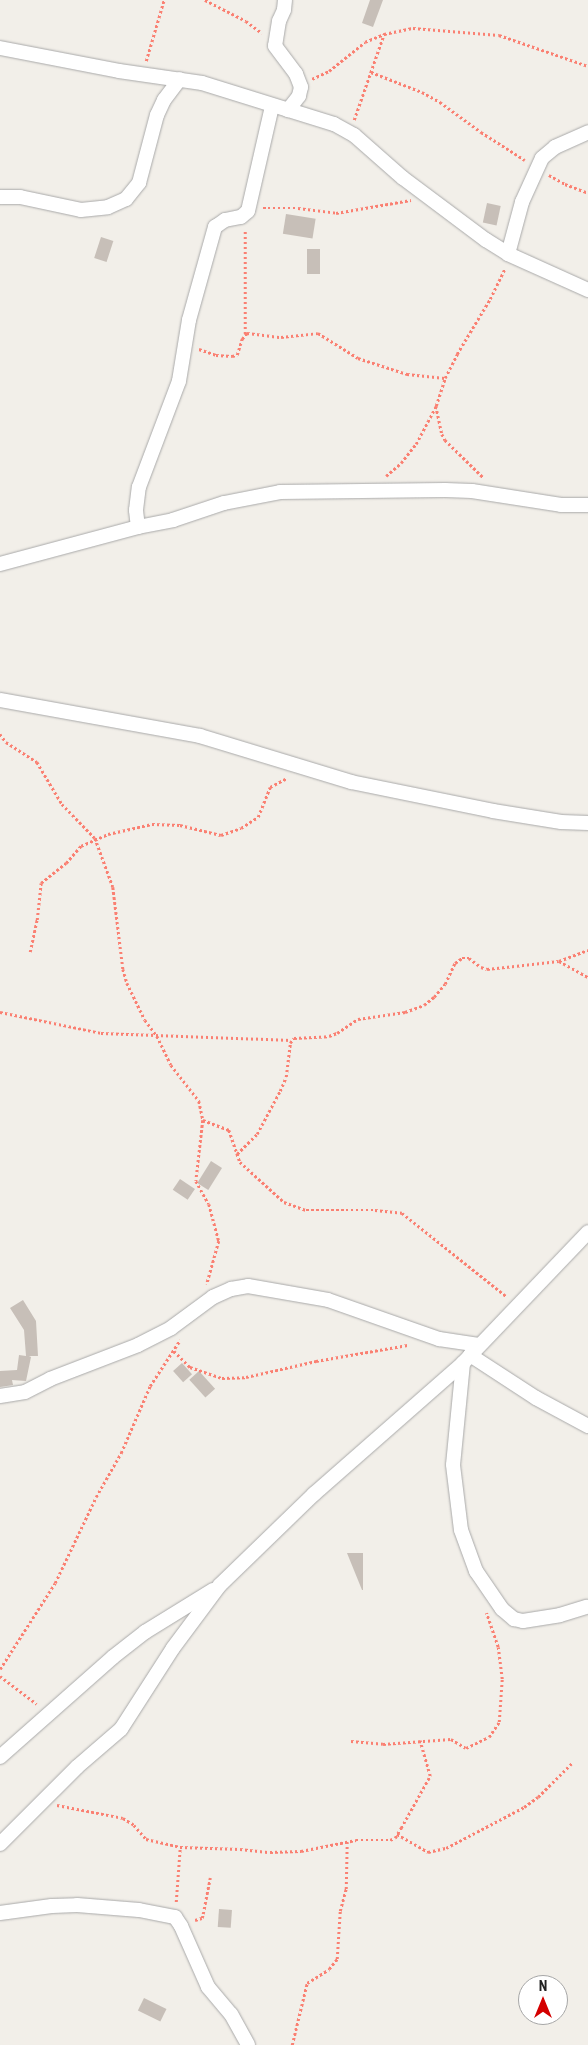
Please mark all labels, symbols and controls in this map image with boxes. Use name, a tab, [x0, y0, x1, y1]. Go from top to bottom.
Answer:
north arrow	[518, 1975, 568, 2025]
text: N	[539, 1978, 547, 1994]

